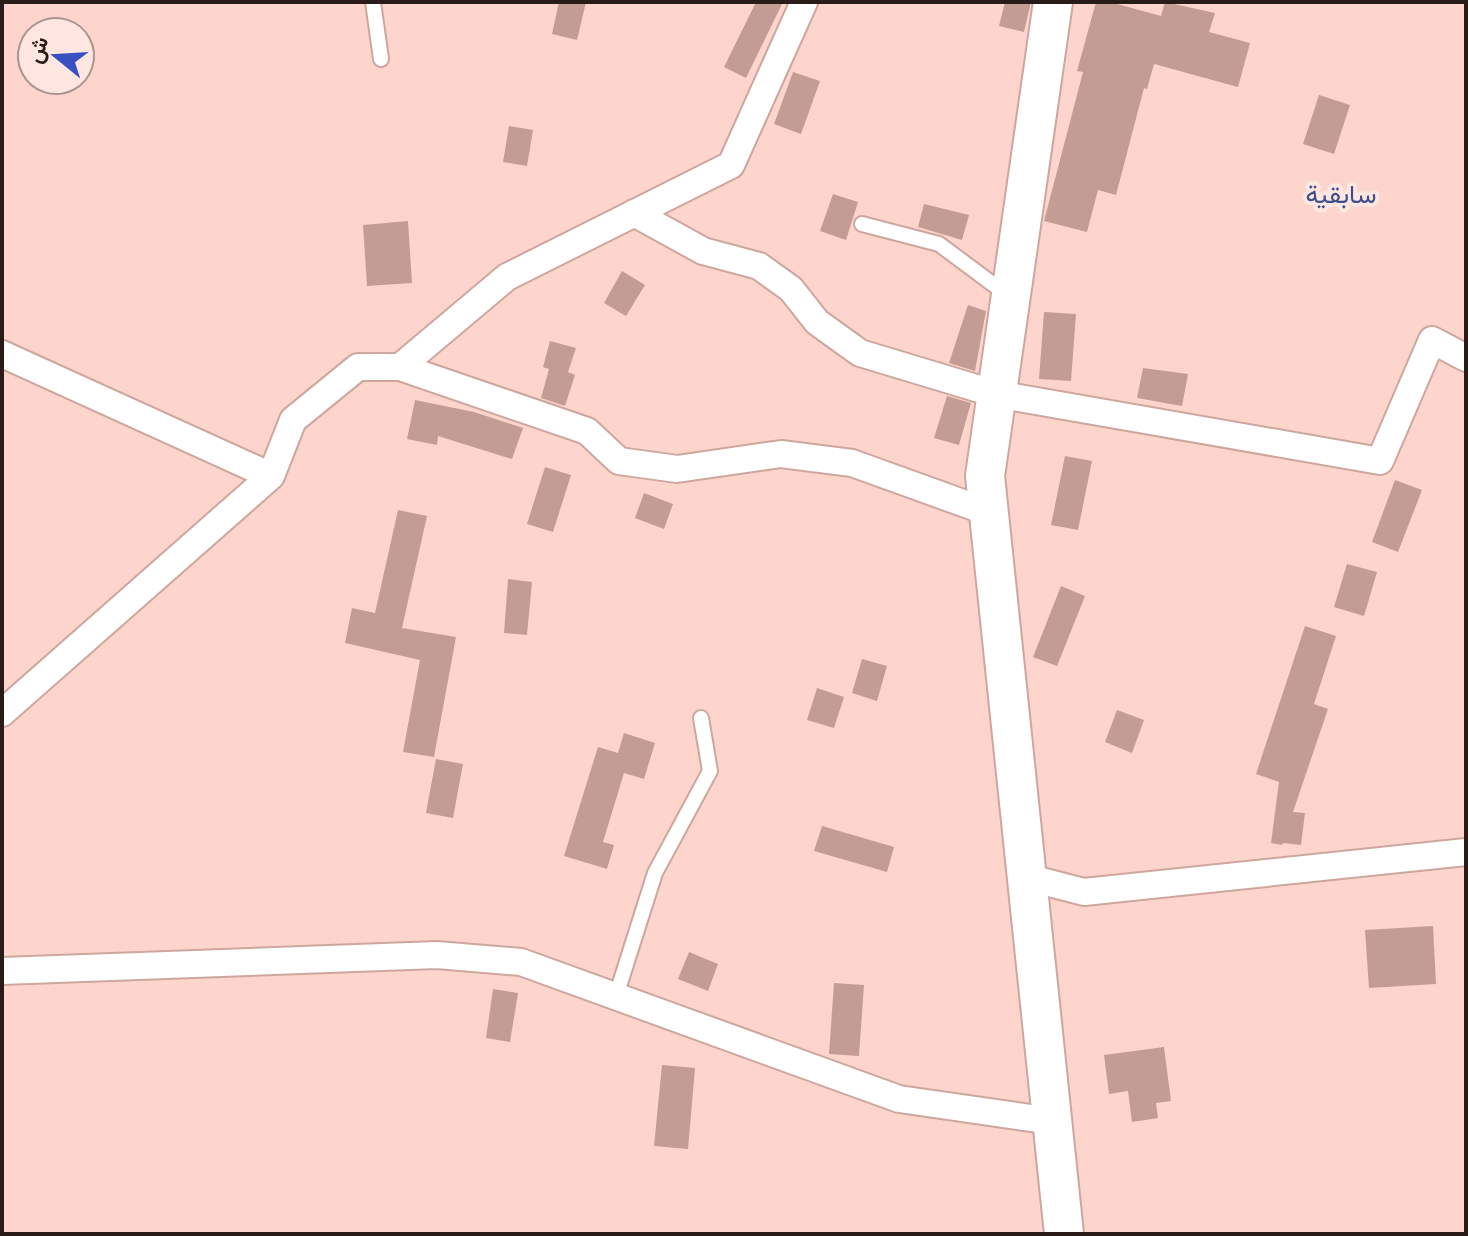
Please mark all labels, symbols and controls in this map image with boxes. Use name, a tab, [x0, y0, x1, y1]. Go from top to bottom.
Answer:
north arrow	[16, 16, 96, 96]
text: ش	[21, 33, 54, 67]
district label: سابقية	[1306, 178, 1376, 210]

